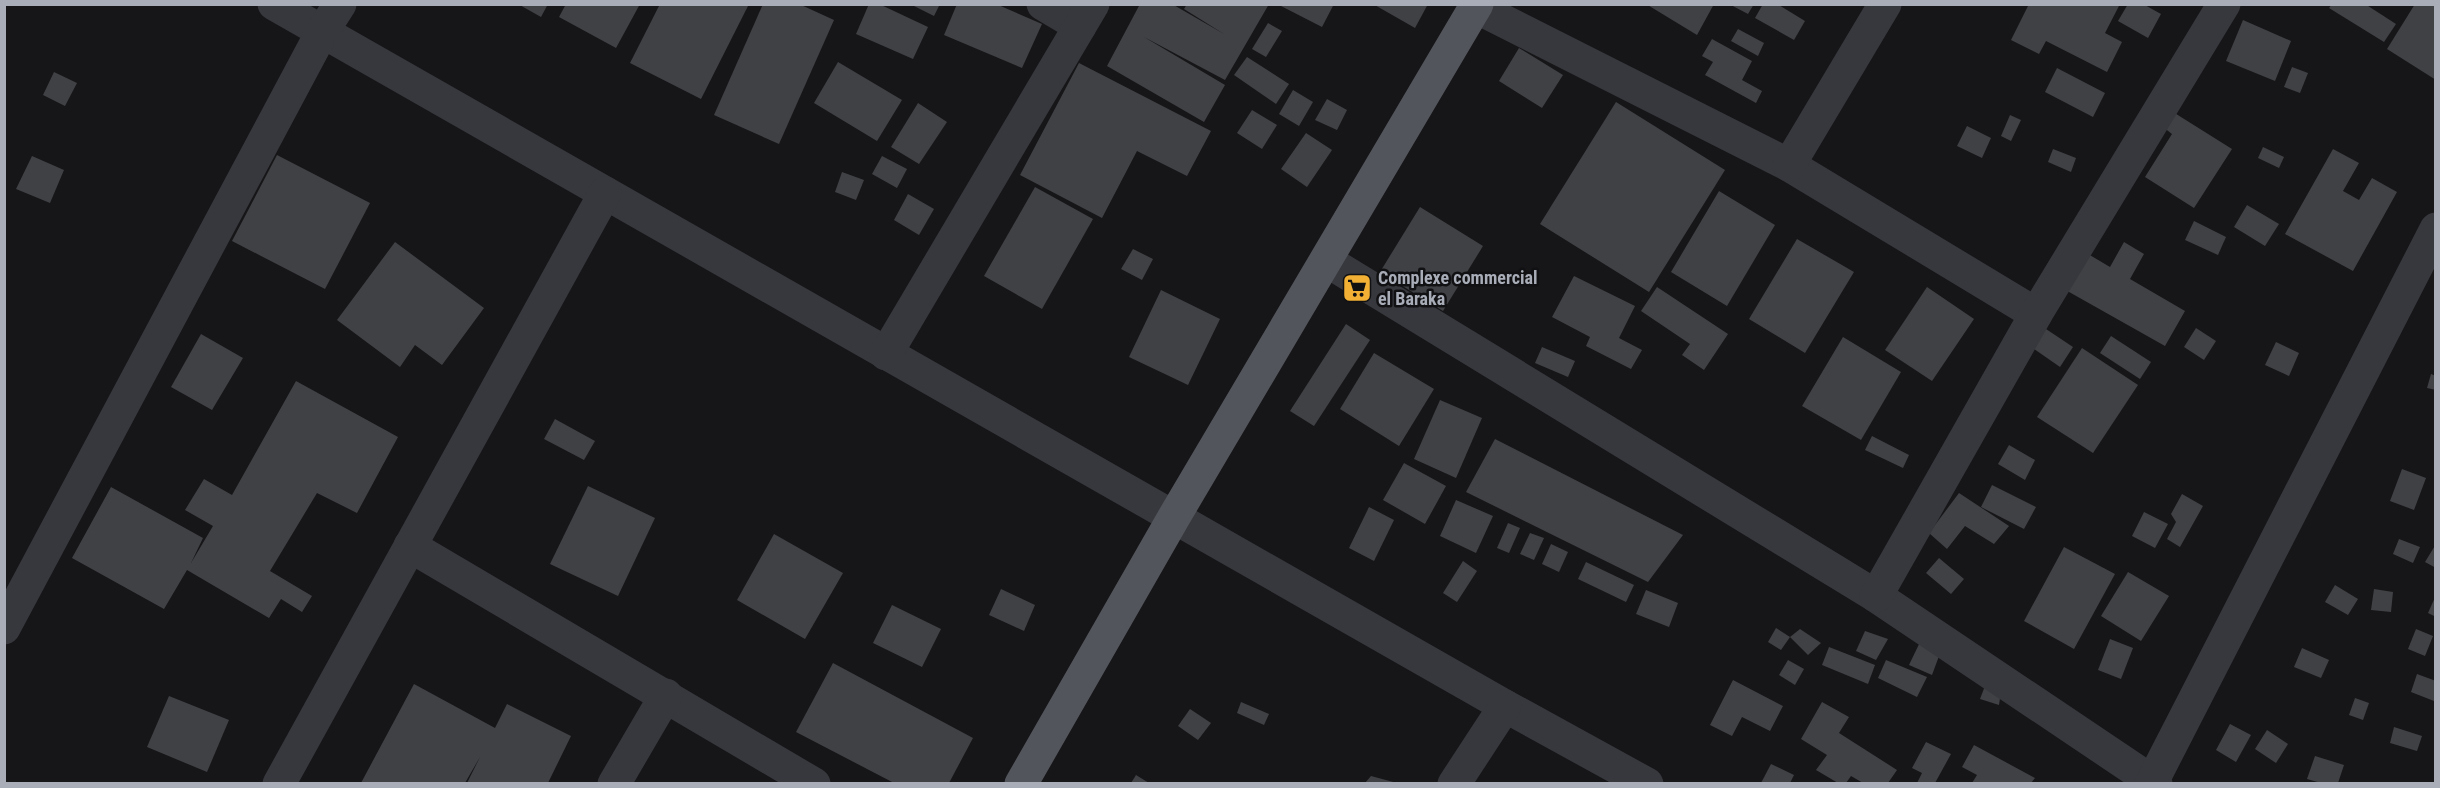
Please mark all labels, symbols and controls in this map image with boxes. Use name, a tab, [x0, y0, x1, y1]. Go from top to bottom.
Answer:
place label: Complexe commercial el Baraka	[1378, 267, 1538, 309]
supermarket icon: Complexe commercial el Baraka	[1341, 272, 1373, 304]

